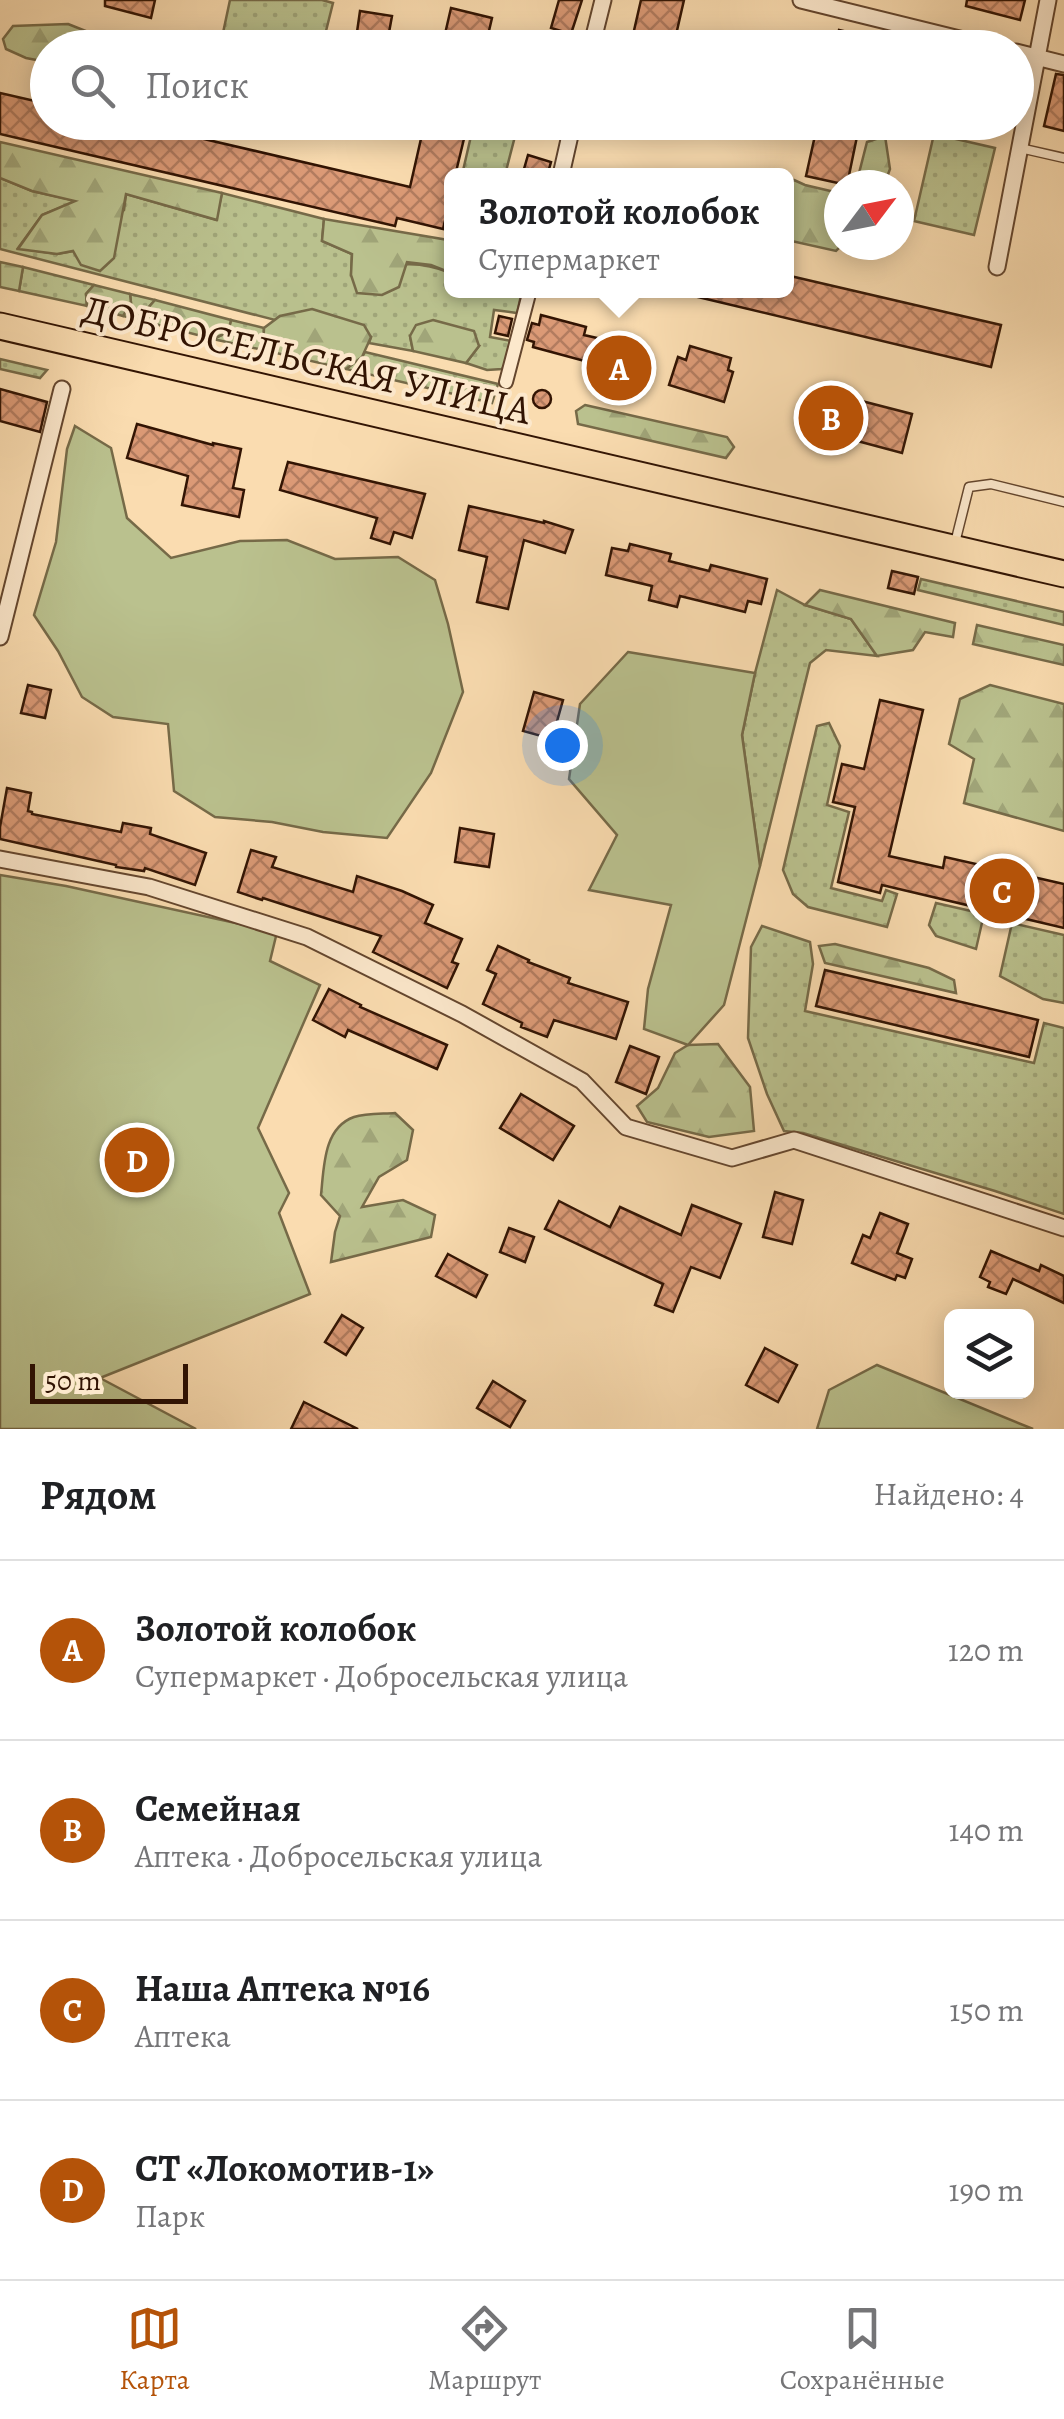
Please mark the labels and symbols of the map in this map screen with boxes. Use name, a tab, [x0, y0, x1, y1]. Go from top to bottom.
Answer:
north arrow	[824, 170, 914, 260]
street label: ДОБРОСЕЛЬСКАЯ УЛИЦА	[77, 281, 537, 438]
pin: A	[586, 330, 652, 406]
pin: B	[798, 380, 864, 456]
your location	[537, 720, 588, 771]
pin: C	[970, 854, 1034, 928]
pin: D	[104, 1122, 170, 1198]
scale bar	[30, 1359, 188, 1404]

